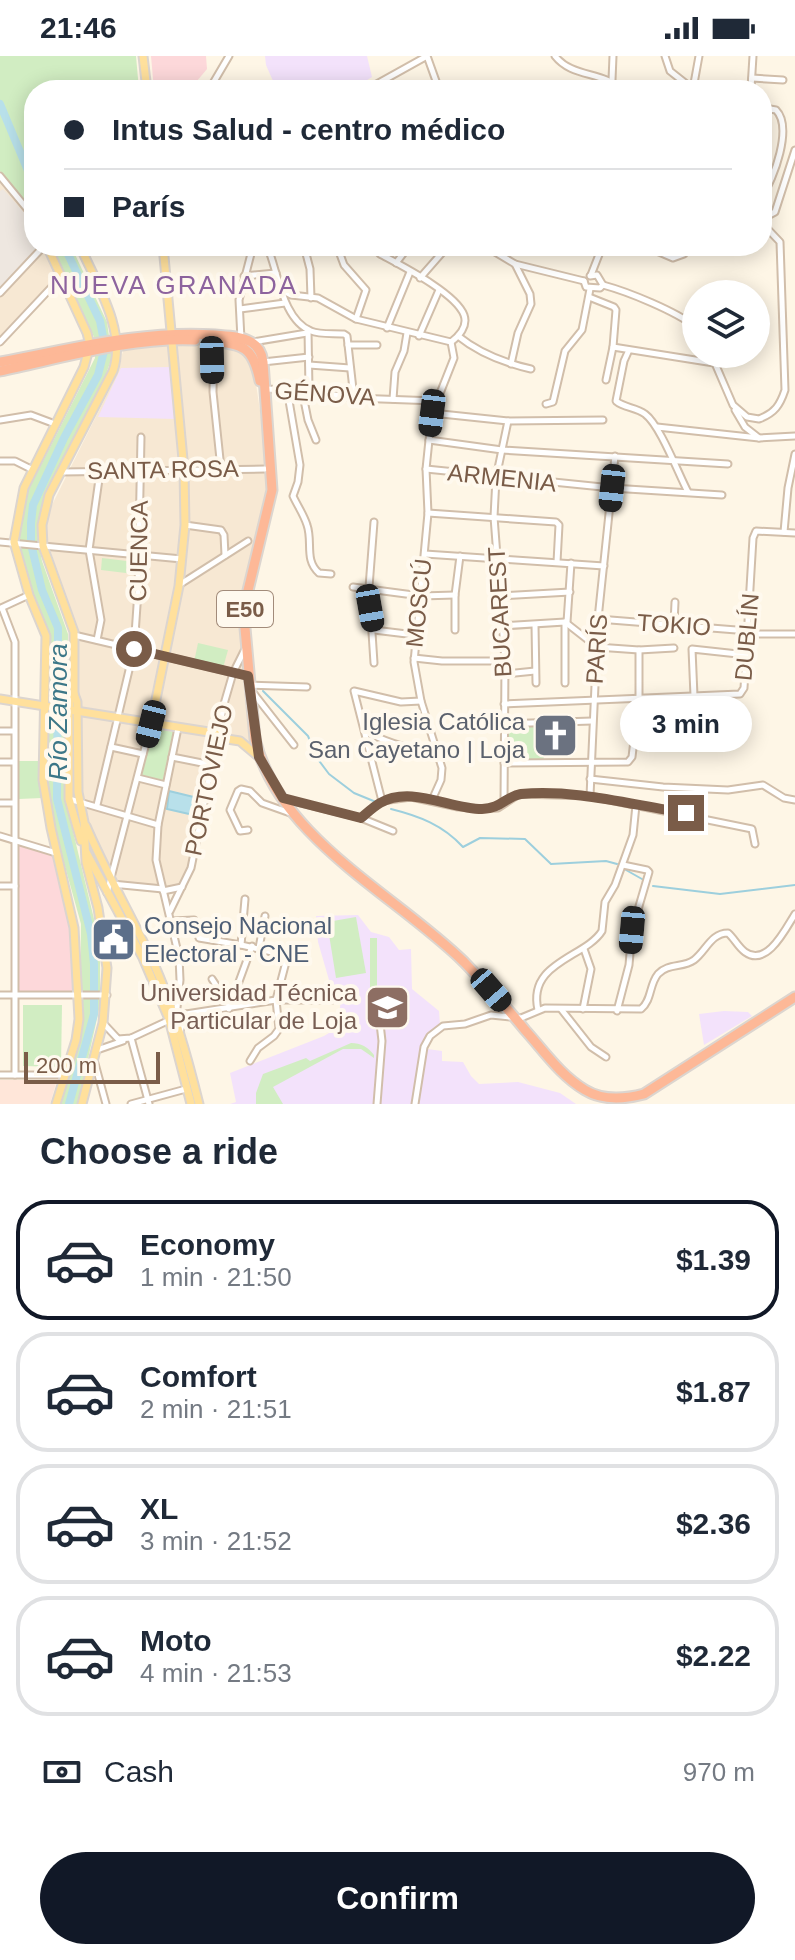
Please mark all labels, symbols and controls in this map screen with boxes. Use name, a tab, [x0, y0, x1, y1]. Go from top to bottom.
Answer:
text: 21:46	[40, 11, 117, 44]
text: Intus Salud - centro médico	[112, 113, 505, 146]
text: París	[112, 190, 185, 223]
district label: NUEVA GRANADA	[50, 270, 298, 300]
map controls	[682, 280, 770, 368]
button: layers	[682, 280, 770, 368]
car	[200, 336, 224, 384]
street label: GÉNOVA	[274, 377, 376, 410]
car	[417, 388, 447, 438]
street label: SANTA ROSA	[87, 455, 239, 484]
street label: ARMENIA	[446, 458, 558, 497]
car	[598, 463, 626, 513]
street label: CUENCA	[124, 500, 153, 602]
street label: BUCAREST	[483, 546, 516, 678]
street label: MOSCÚ	[400, 557, 437, 649]
car	[354, 582, 386, 634]
road number: E50	[217, 591, 273, 627]
street label: DUBLÍN	[729, 592, 764, 682]
street label: TOKIO	[636, 608, 712, 641]
street label: PARÍS	[581, 613, 612, 685]
route start	[116, 631, 152, 667]
water label: Río Zamora	[43, 643, 73, 781]
callout: 3 min	[620, 697, 752, 753]
car	[134, 698, 168, 750]
street label: PORTOVIEJO	[179, 702, 238, 858]
place label: Iglesia Católica San Cayetano | Loja	[308, 708, 526, 763]
text: 3 min	[652, 709, 720, 739]
church icon: Iglesia Católica San Cayetano | Loja	[532, 712, 580, 760]
route end	[668, 795, 704, 831]
car	[618, 905, 646, 955]
place label: Consejo Nacional Electoral - CNE	[144, 912, 332, 967]
public building icon: Consejo Nacional Electoral - CNE	[89, 916, 137, 964]
car	[466, 964, 516, 1016]
place label: Universidad Técnica Particular de Loja	[140, 979, 358, 1034]
school or university icon: Universidad Técnica Particular de Loja	[364, 983, 412, 1031]
scale bar	[24, 1048, 160, 1084]
text: 200 m	[36, 1053, 97, 1078]
text: Choose a ride	[40, 1131, 278, 1172]
icon: car	[44, 1224, 116, 1296]
text: Economy	[140, 1228, 275, 1261]
text: $1.39	[676, 1243, 751, 1276]
text: 1 min · 21:50	[140, 1262, 292, 1292]
icon: car	[44, 1356, 116, 1428]
text: Comfort	[140, 1360, 257, 1393]
text: $1.87	[676, 1375, 751, 1408]
text: 2 min · 21:51	[140, 1394, 292, 1424]
icon: car	[44, 1488, 116, 1560]
text: XL	[140, 1492, 178, 1525]
text: $2.36	[676, 1507, 751, 1540]
text: 3 min · 21:52	[140, 1526, 292, 1556]
icon: car	[44, 1620, 116, 1692]
text: Moto	[140, 1624, 212, 1657]
text: $2.22	[676, 1639, 751, 1672]
text: 4 min · 21:53	[140, 1658, 292, 1688]
icon: cash	[40, 1750, 84, 1794]
text: Cash	[104, 1755, 174, 1788]
text: 970 m	[683, 1757, 755, 1787]
button: Confirm	[40, 1852, 755, 1944]

